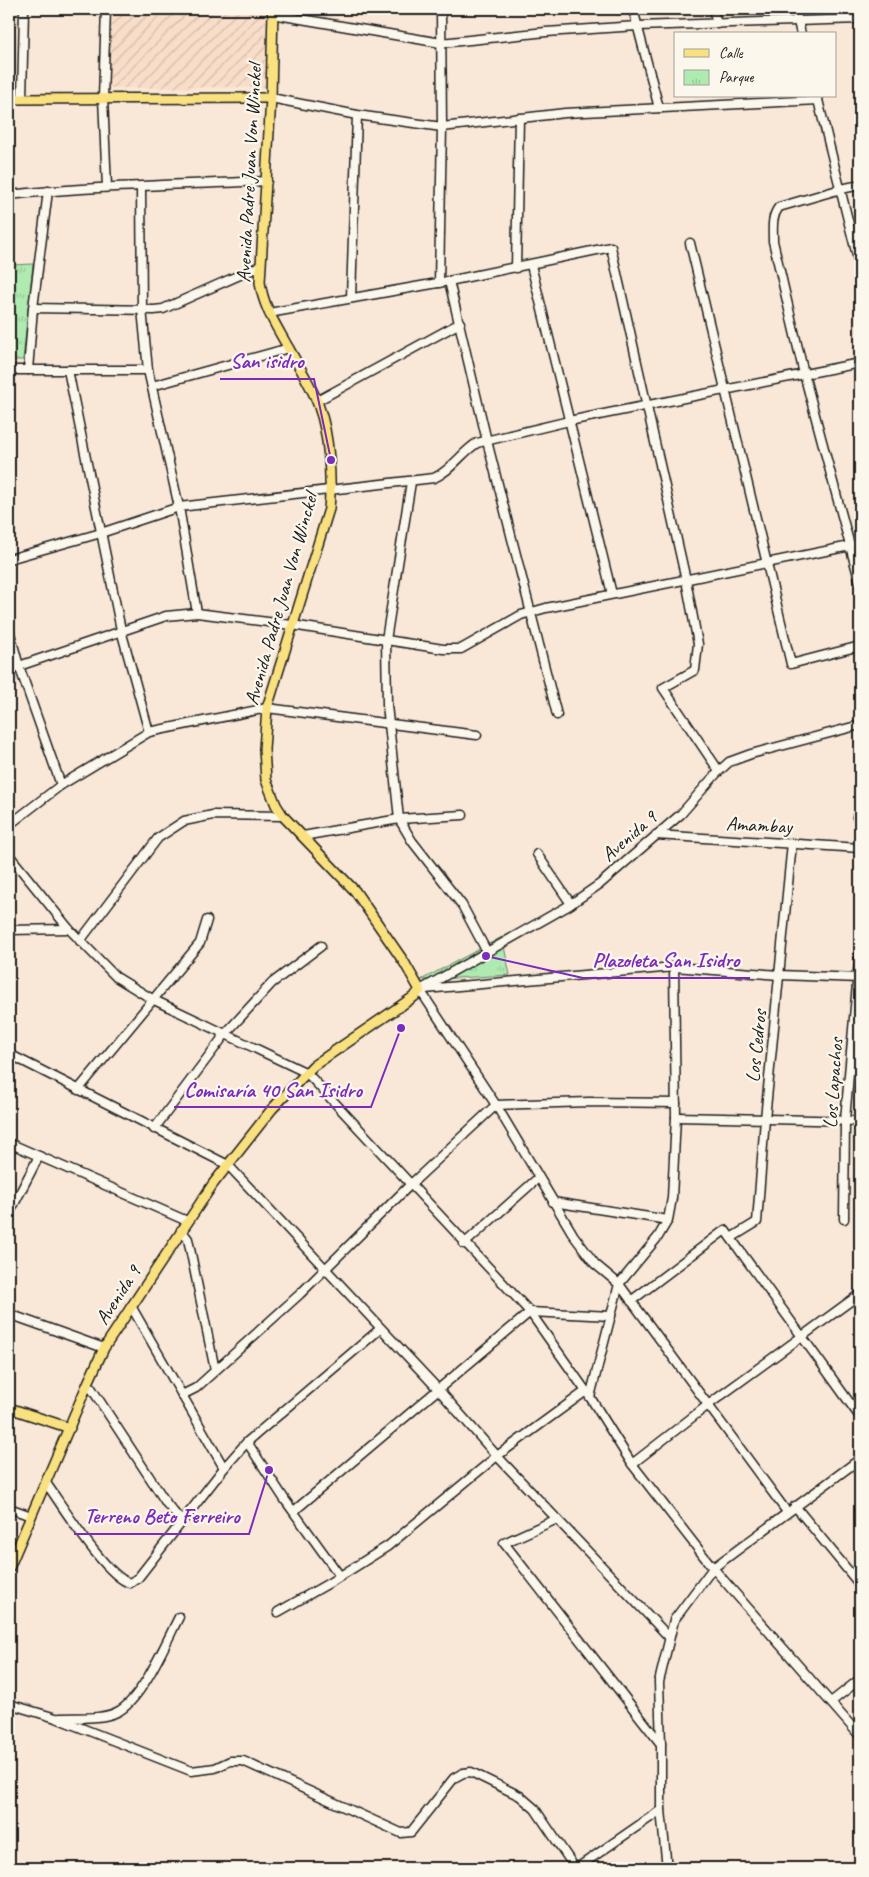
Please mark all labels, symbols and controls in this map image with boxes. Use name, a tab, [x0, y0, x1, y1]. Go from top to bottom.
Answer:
legend	[674, 32, 836, 98]
text: Calle	[719, 44, 744, 63]
street label: Avenida Padre Juan Von Winckel	[231, 59, 267, 283]
text: Parque	[719, 68, 755, 87]
callout: San isidro	[220, 343, 314, 379]
text: San isidro	[230, 348, 305, 374]
street label: Avenida Padre Juan Von Winckel	[239, 487, 324, 708]
street label: Avenida 9	[596, 804, 664, 867]
street label: Amambay	[726, 811, 795, 839]
callout: Plazoleta San Isidro	[583, 942, 750, 978]
text: Plazoleta San Isidro	[593, 947, 741, 973]
street label: Los Cedros	[740, 1007, 772, 1083]
street label: Los Lapachos	[817, 1035, 849, 1129]
callout: Comisaría 40 San Isidro	[174, 1071, 371, 1107]
text: Comisaría 40 San Isidro	[184, 1077, 363, 1103]
street label: Avenida 9	[90, 1259, 147, 1329]
callout: Terreno Beto Ferreiro	[74, 1498, 249, 1534]
text: Terreno Beto Ferreiro	[84, 1503, 241, 1529]

